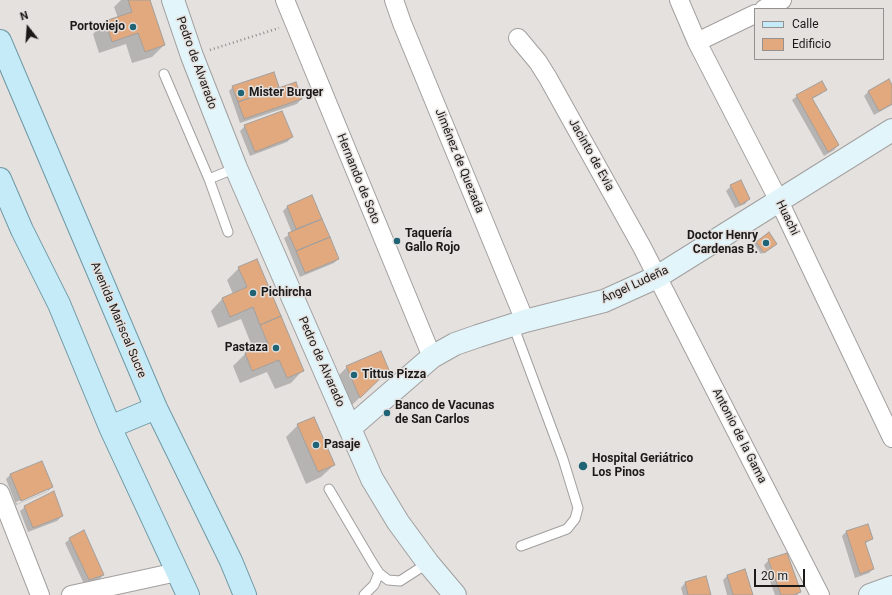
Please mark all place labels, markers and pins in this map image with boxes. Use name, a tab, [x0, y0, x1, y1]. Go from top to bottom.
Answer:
place label: Portoviejo	[70, 20, 125, 34]
marker: Portoviejo	[128, 22, 138, 32]
place label: Mister Burger	[249, 86, 323, 100]
marker: Mister Burger	[236, 88, 246, 98]
place label: Taquería Gallo Rojo	[405, 227, 460, 255]
place label: Doctor Henry Cardenas B.	[687, 229, 758, 257]
marker: Taquería Gallo Rojo	[392, 236, 402, 246]
marker: Doctor Henry Cardenas B.	[761, 238, 771, 248]
place label: Pichircha	[261, 286, 312, 300]
marker: Pichircha	[248, 288, 258, 298]
place label: Pastaza	[225, 341, 268, 355]
marker: Pastaza	[271, 343, 281, 353]
place label: Tittus Pizza	[362, 368, 426, 382]
marker: Tittus Pizza	[349, 370, 359, 380]
place label: Banco de Vacunas de San Carlos	[395, 399, 494, 427]
marker: Banco de Vacunas de San Carlos	[382, 408, 392, 418]
place label: Pasaje	[324, 438, 360, 452]
marker: Pasaje	[311, 440, 321, 450]
place label: Hospital Geriátrico Los Pinos	[592, 452, 693, 480]
marker: Hospital Geriátrico Los Pinos	[577, 460, 589, 472]

